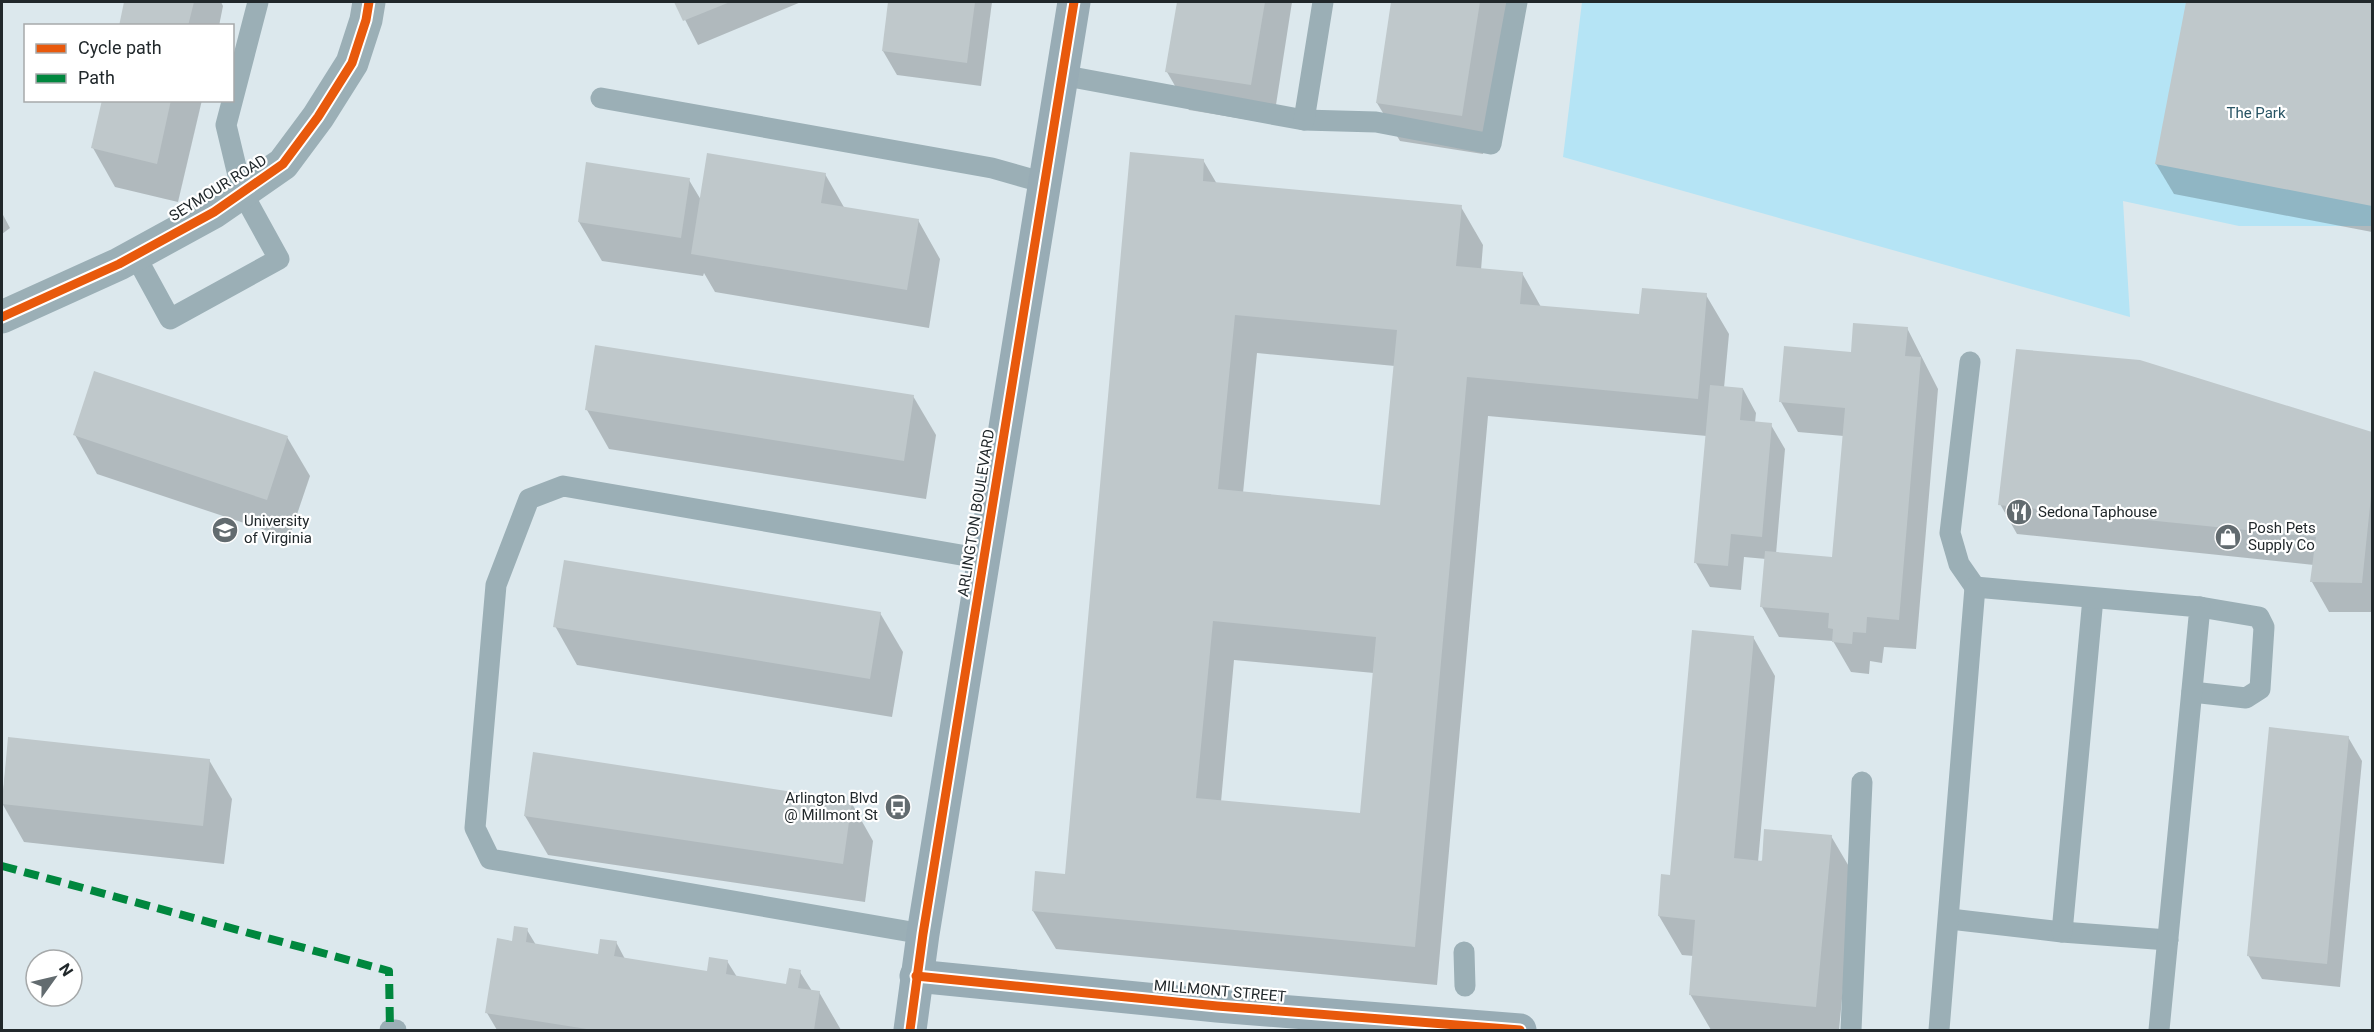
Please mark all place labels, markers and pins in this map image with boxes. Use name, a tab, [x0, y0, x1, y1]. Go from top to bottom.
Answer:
restaurant icon: Sedona Taphouse	[2004, 497, 2034, 527]
place label: Sedona Taphouse	[2038, 503, 2157, 521]
place label: University of Virginia	[244, 512, 312, 547]
school or university icon: University of Virginia	[210, 515, 240, 545]
place label: Posh Pets Supply Co	[2248, 519, 2316, 554]
shop icon: Posh Pets Supply Co	[2213, 522, 2243, 552]
place label: Arlington Blvd @ Millmont St	[784, 789, 878, 824]
bus stop icon: Arlington Blvd @ Millmont St	[883, 792, 913, 822]

